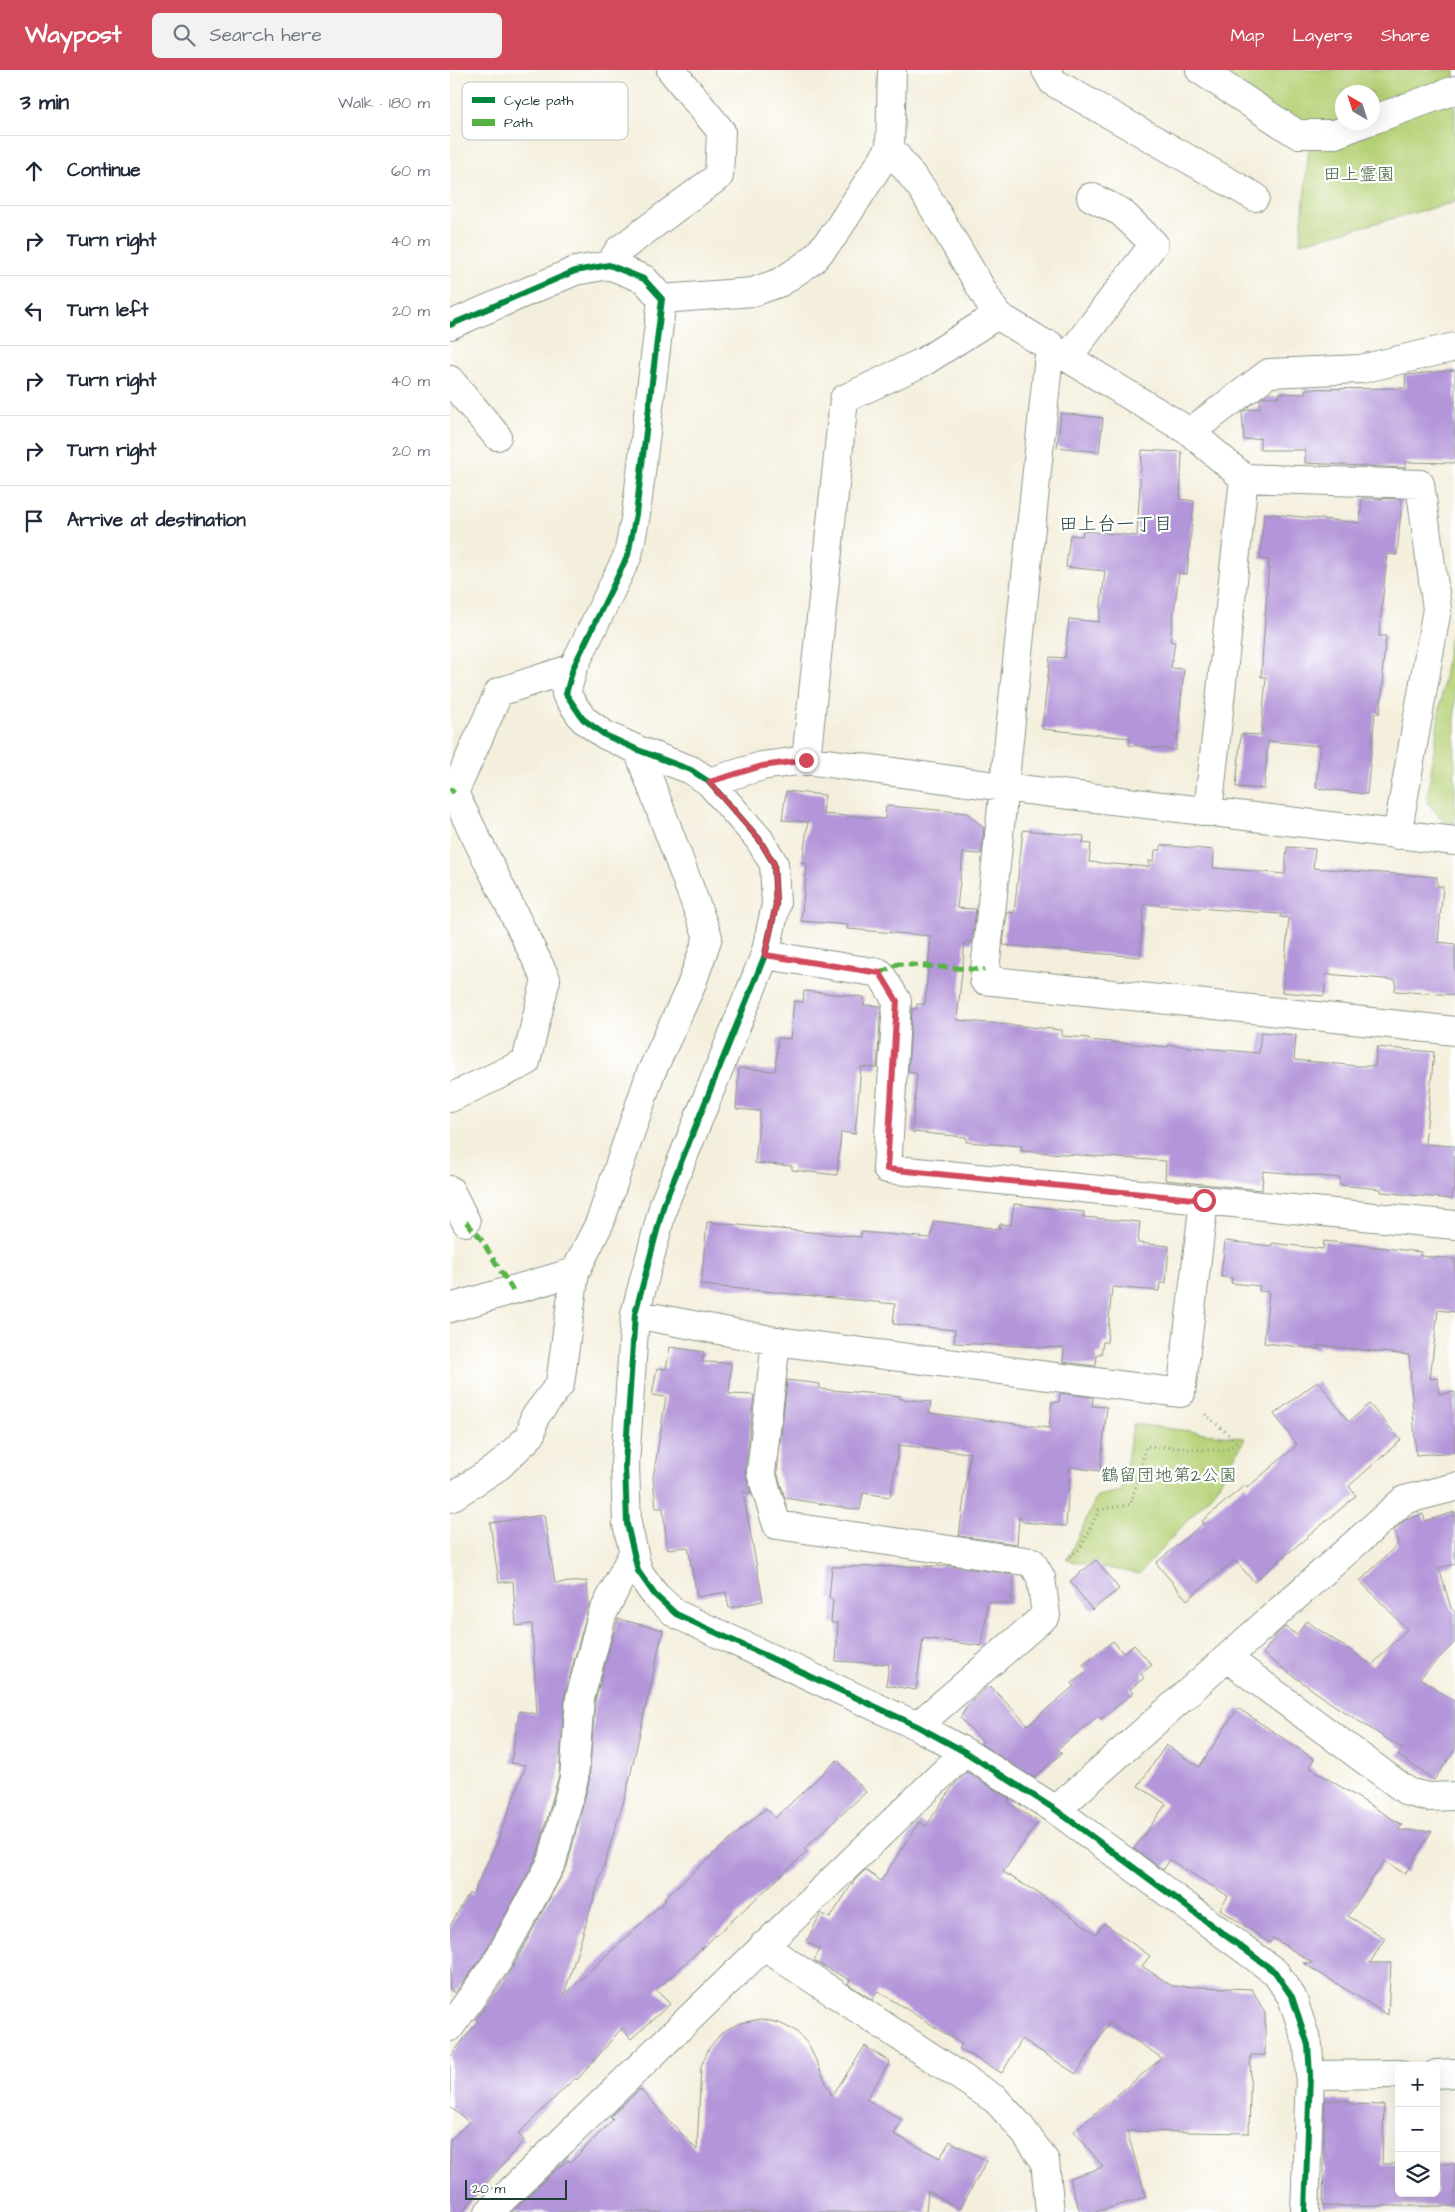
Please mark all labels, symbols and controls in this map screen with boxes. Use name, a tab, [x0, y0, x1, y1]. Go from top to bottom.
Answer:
search box	[152, 13, 502, 58]
text: Waypost	[25, 18, 122, 52]
icon: search	[170, 21, 198, 49]
text: Search here	[210, 22, 322, 49]
text: Map	[1230, 23, 1264, 48]
text: Layers	[1292, 23, 1353, 48]
text: Share	[1381, 23, 1430, 48]
legend	[462, 82, 628, 140]
north arrow	[1335, 85, 1380, 130]
text: 3 min	[20, 88, 69, 117]
text: Cycle path	[504, 91, 573, 111]
text: Walk · 180 m	[338, 92, 430, 114]
text: Path	[504, 113, 533, 133]
icon: ahead	[20, 157, 48, 185]
text: Continue	[67, 157, 141, 184]
text: 60 m	[391, 160, 430, 182]
park label: 田上霊園	[1323, 162, 1395, 187]
icon: right	[20, 227, 48, 255]
text: Turn right	[67, 227, 156, 254]
text: 40 m	[390, 230, 430, 252]
icon: left	[20, 297, 48, 325]
text: Turn left	[67, 297, 148, 324]
text: 20 m	[392, 300, 430, 322]
icon: right	[20, 367, 48, 395]
text: Turn right	[67, 367, 156, 394]
text: 40 m	[390, 370, 430, 392]
icon: right	[20, 437, 48, 465]
text: Turn right	[67, 437, 156, 464]
text: 20 m	[392, 440, 430, 462]
icon: arrive	[20, 507, 48, 535]
text: Arrive at destination	[67, 507, 246, 534]
district label: 田上台一丁目	[1059, 511, 1173, 538]
route end	[795, 749, 818, 772]
route start	[1193, 1189, 1216, 1212]
park label: 鶴留団地第2公園	[1101, 1463, 1237, 1488]
map controls	[1395, 2062, 1440, 2197]
button: +	[1395, 2062, 1440, 2107]
button: −	[1395, 2107, 1440, 2152]
button: layers	[1395, 2152, 1440, 2197]
scale bar	[465, 2177, 568, 2200]
text: 20 m	[472, 2179, 505, 2199]

